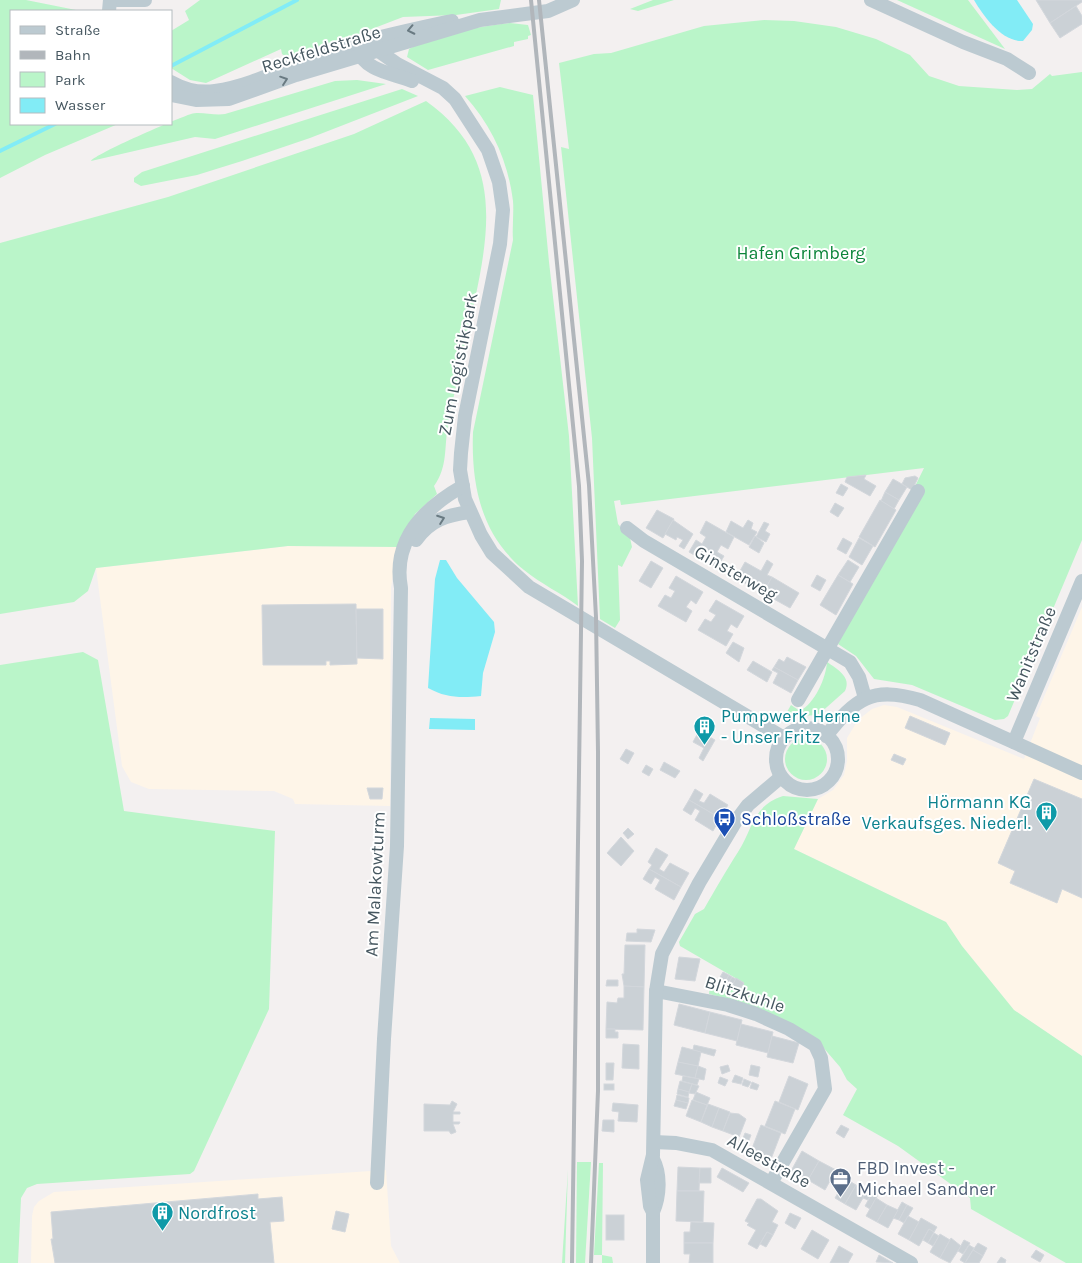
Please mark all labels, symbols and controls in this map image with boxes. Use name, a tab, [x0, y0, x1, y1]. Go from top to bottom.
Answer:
legend	[10, 10, 172, 125]
street label: Reckfeldstraße	[259, 20, 383, 78]
text: Straße	[55, 21, 100, 39]
one-way arrow	[407, 24, 415, 34]
text: Bahn	[55, 46, 91, 64]
text: Park	[55, 71, 85, 89]
one-way arrow	[279, 76, 287, 86]
text: Wasser	[55, 96, 106, 114]
park label: Hafen Grimberg	[736, 242, 866, 264]
street label: Zum Logistikpark	[433, 291, 483, 437]
one-way arrow	[436, 515, 444, 525]
street label: Ginsterweg	[691, 540, 781, 606]
street label: Wanitstraße	[1001, 603, 1061, 705]
place label: Pumpwerk Herne - Unser Fritz	[721, 705, 860, 748]
building icon: Pumpwerk Herne - Unser Fritz	[693, 714, 717, 745]
place label: Hörmann KG Verkaufsges. Niederl.	[862, 791, 1031, 834]
building icon: Hörmann KG Verkaufsges. Niederl.	[1035, 800, 1059, 831]
bus stop icon: Schloßstraße	[713, 807, 737, 838]
place label: Schloßstraße	[741, 808, 851, 830]
street label: Am Malakowturm	[360, 811, 390, 957]
street label: Blitzkuhle	[702, 971, 788, 1017]
street label: Alleestraße	[724, 1129, 814, 1193]
place label: FBD Invest - Michael Sandner	[857, 1157, 996, 1200]
office icon: FBD Invest - Michael Sandner	[829, 1166, 853, 1197]
building icon: Nordfrost	[150, 1201, 174, 1232]
place label: Nordfrost	[178, 1202, 256, 1224]

